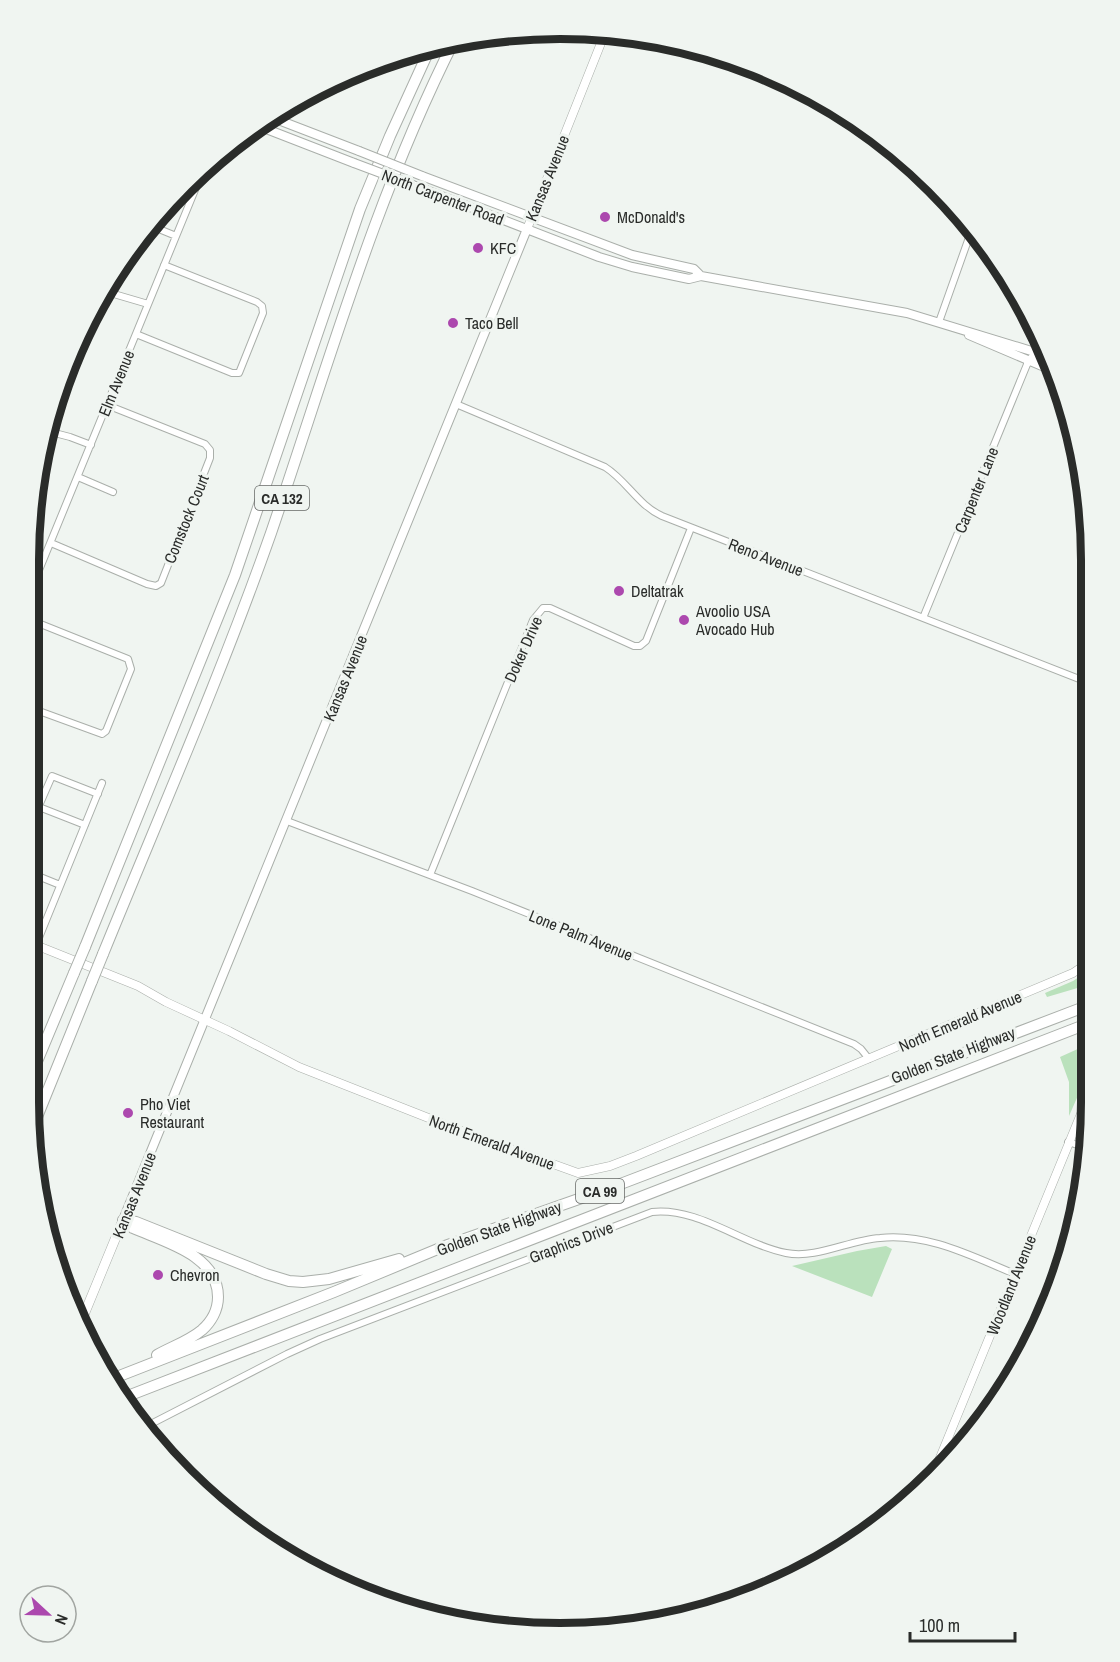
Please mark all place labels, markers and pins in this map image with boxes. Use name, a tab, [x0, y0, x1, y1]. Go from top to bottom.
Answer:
place label: McDonald's	[617, 206, 685, 228]
marker: McDonald's	[598, 210, 612, 224]
place label: KFC	[490, 237, 516, 259]
marker: KFC	[471, 241, 485, 255]
place label: Taco Bell	[465, 312, 519, 334]
marker: Taco Bell	[446, 316, 460, 330]
place label: Deltatrak	[631, 580, 684, 602]
marker: Deltatrak	[612, 584, 626, 598]
place label: Avoolio USA Avocado Hub	[695, 600, 775, 640]
marker: Avoolio USA Avocado Hub	[677, 613, 691, 627]
place label: Pho Viet Restaurant	[140, 1093, 205, 1133]
marker: Pho Viet Restaurant	[121, 1106, 135, 1120]
place label: Chevron	[170, 1264, 220, 1286]
marker: Chevron	[151, 1268, 165, 1282]

